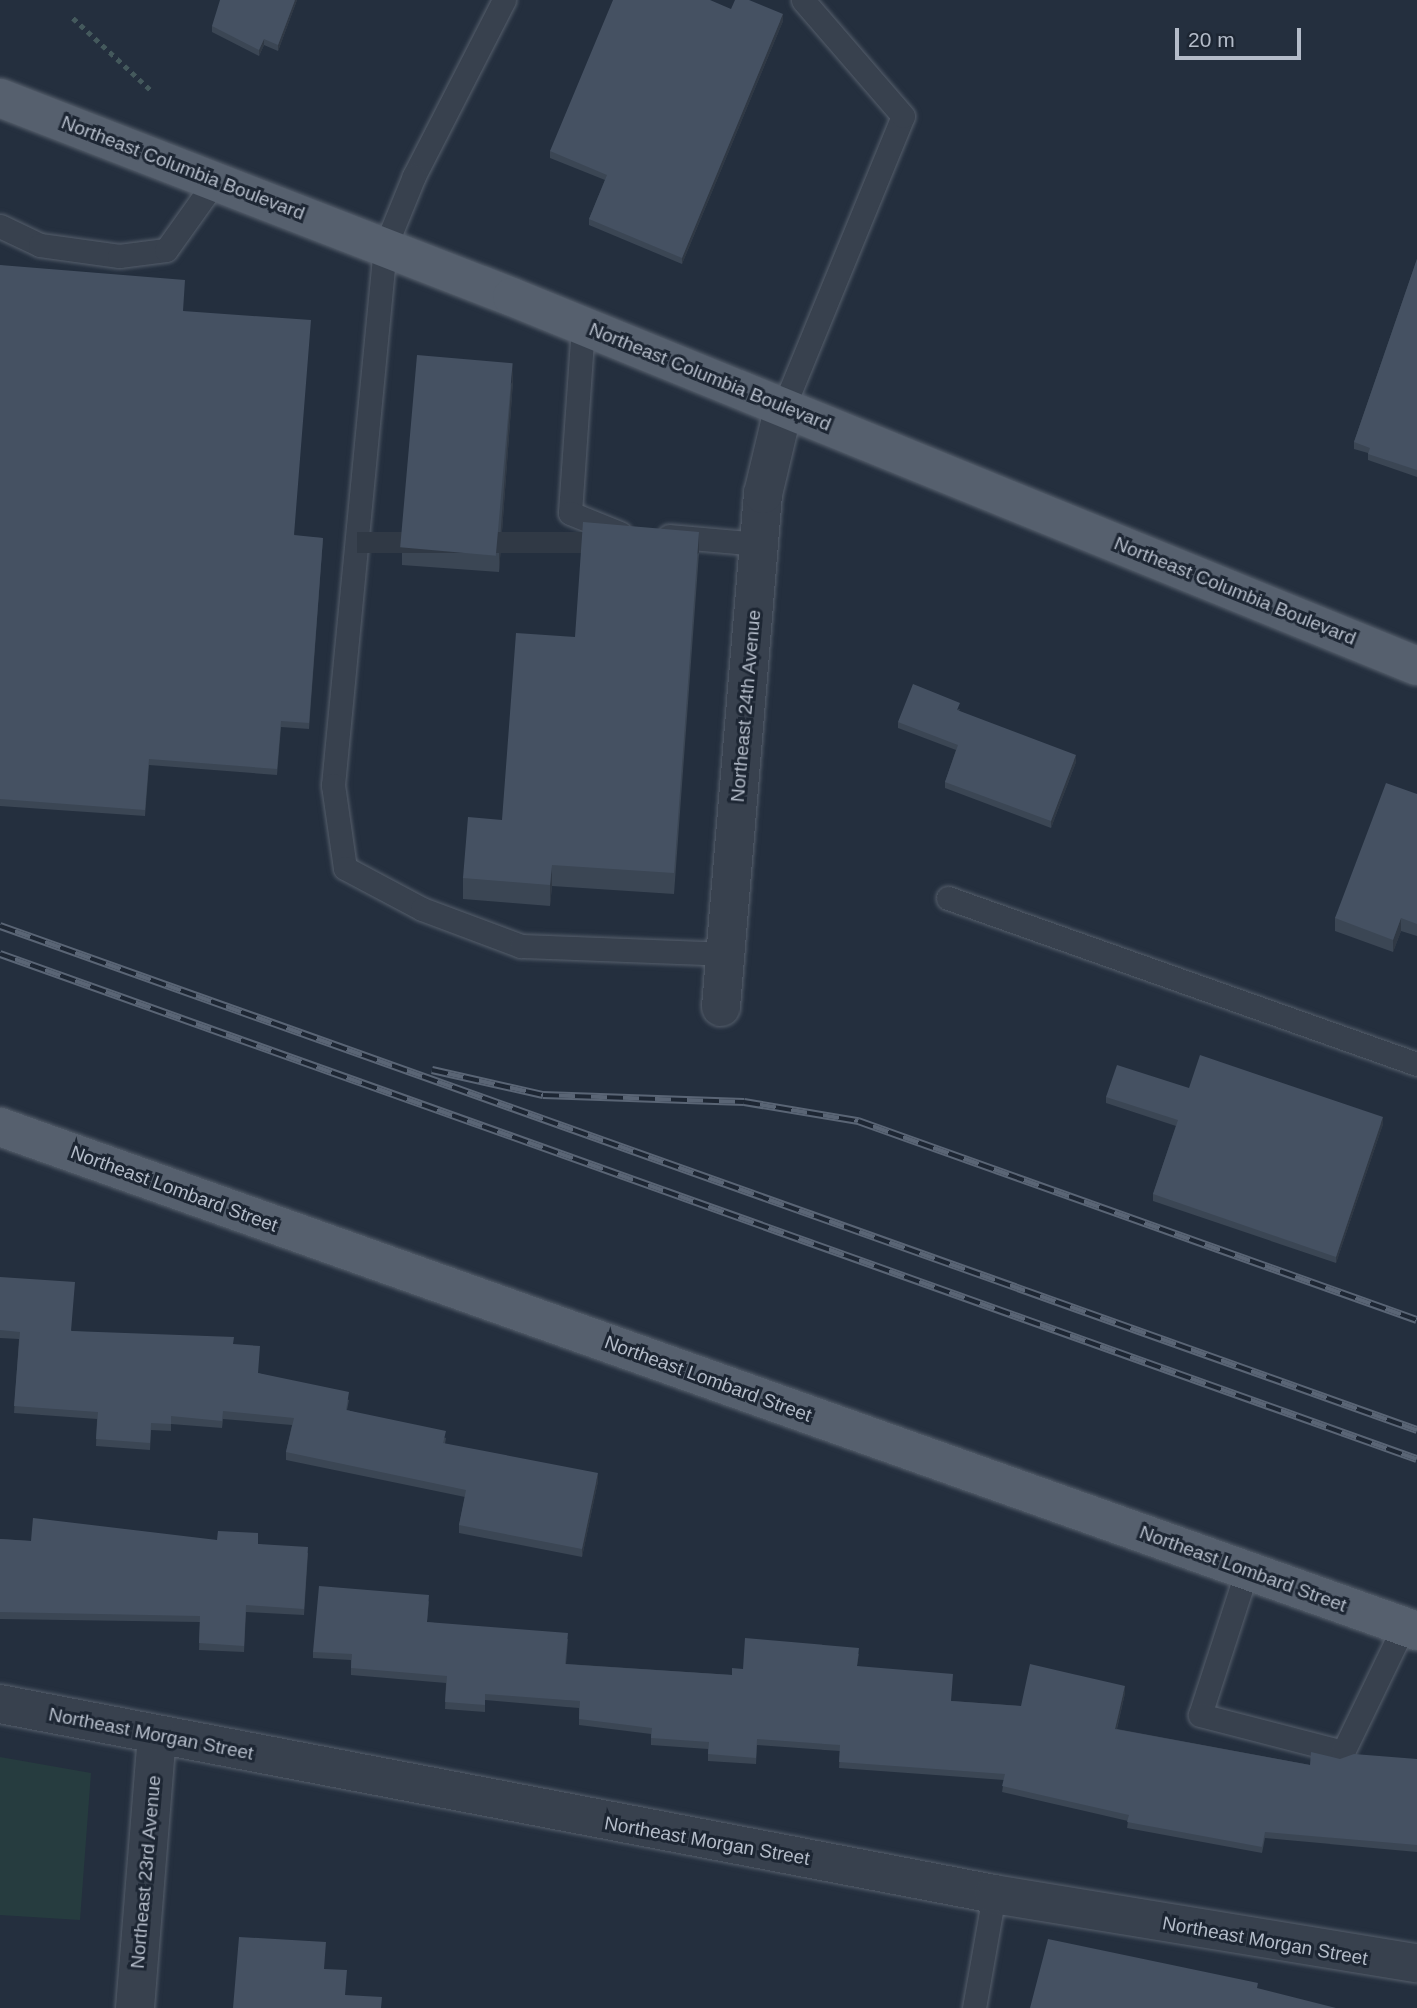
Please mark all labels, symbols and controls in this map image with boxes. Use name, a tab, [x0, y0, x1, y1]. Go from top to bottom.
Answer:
scale bar	[1179, 14, 1305, 58]
text: 20 m	[1188, 28, 1235, 51]
street label: Northeast Columbia Boulevard	[58, 111, 308, 225]
street label: Northeast Columbia Boulevard	[586, 318, 834, 436]
street label: Northeast Columbia Boulevard	[1111, 532, 1359, 650]
street label: Northeast 24th Avenue	[726, 608, 766, 804]
street label: Northeast Lombard Street	[67, 1141, 281, 1237]
street label: Northeast Lombard Street	[601, 1331, 815, 1427]
street label: Northeast Lombard Street	[1136, 1521, 1350, 1617]
street label: Northeast Morgan Street	[47, 1703, 255, 1765]
street label: Northeast 23rd Avenue	[126, 1774, 166, 1970]
street label: Northeast Morgan Street	[603, 1812, 811, 1870]
street label: Northeast Morgan Street	[1161, 1912, 1369, 1970]

